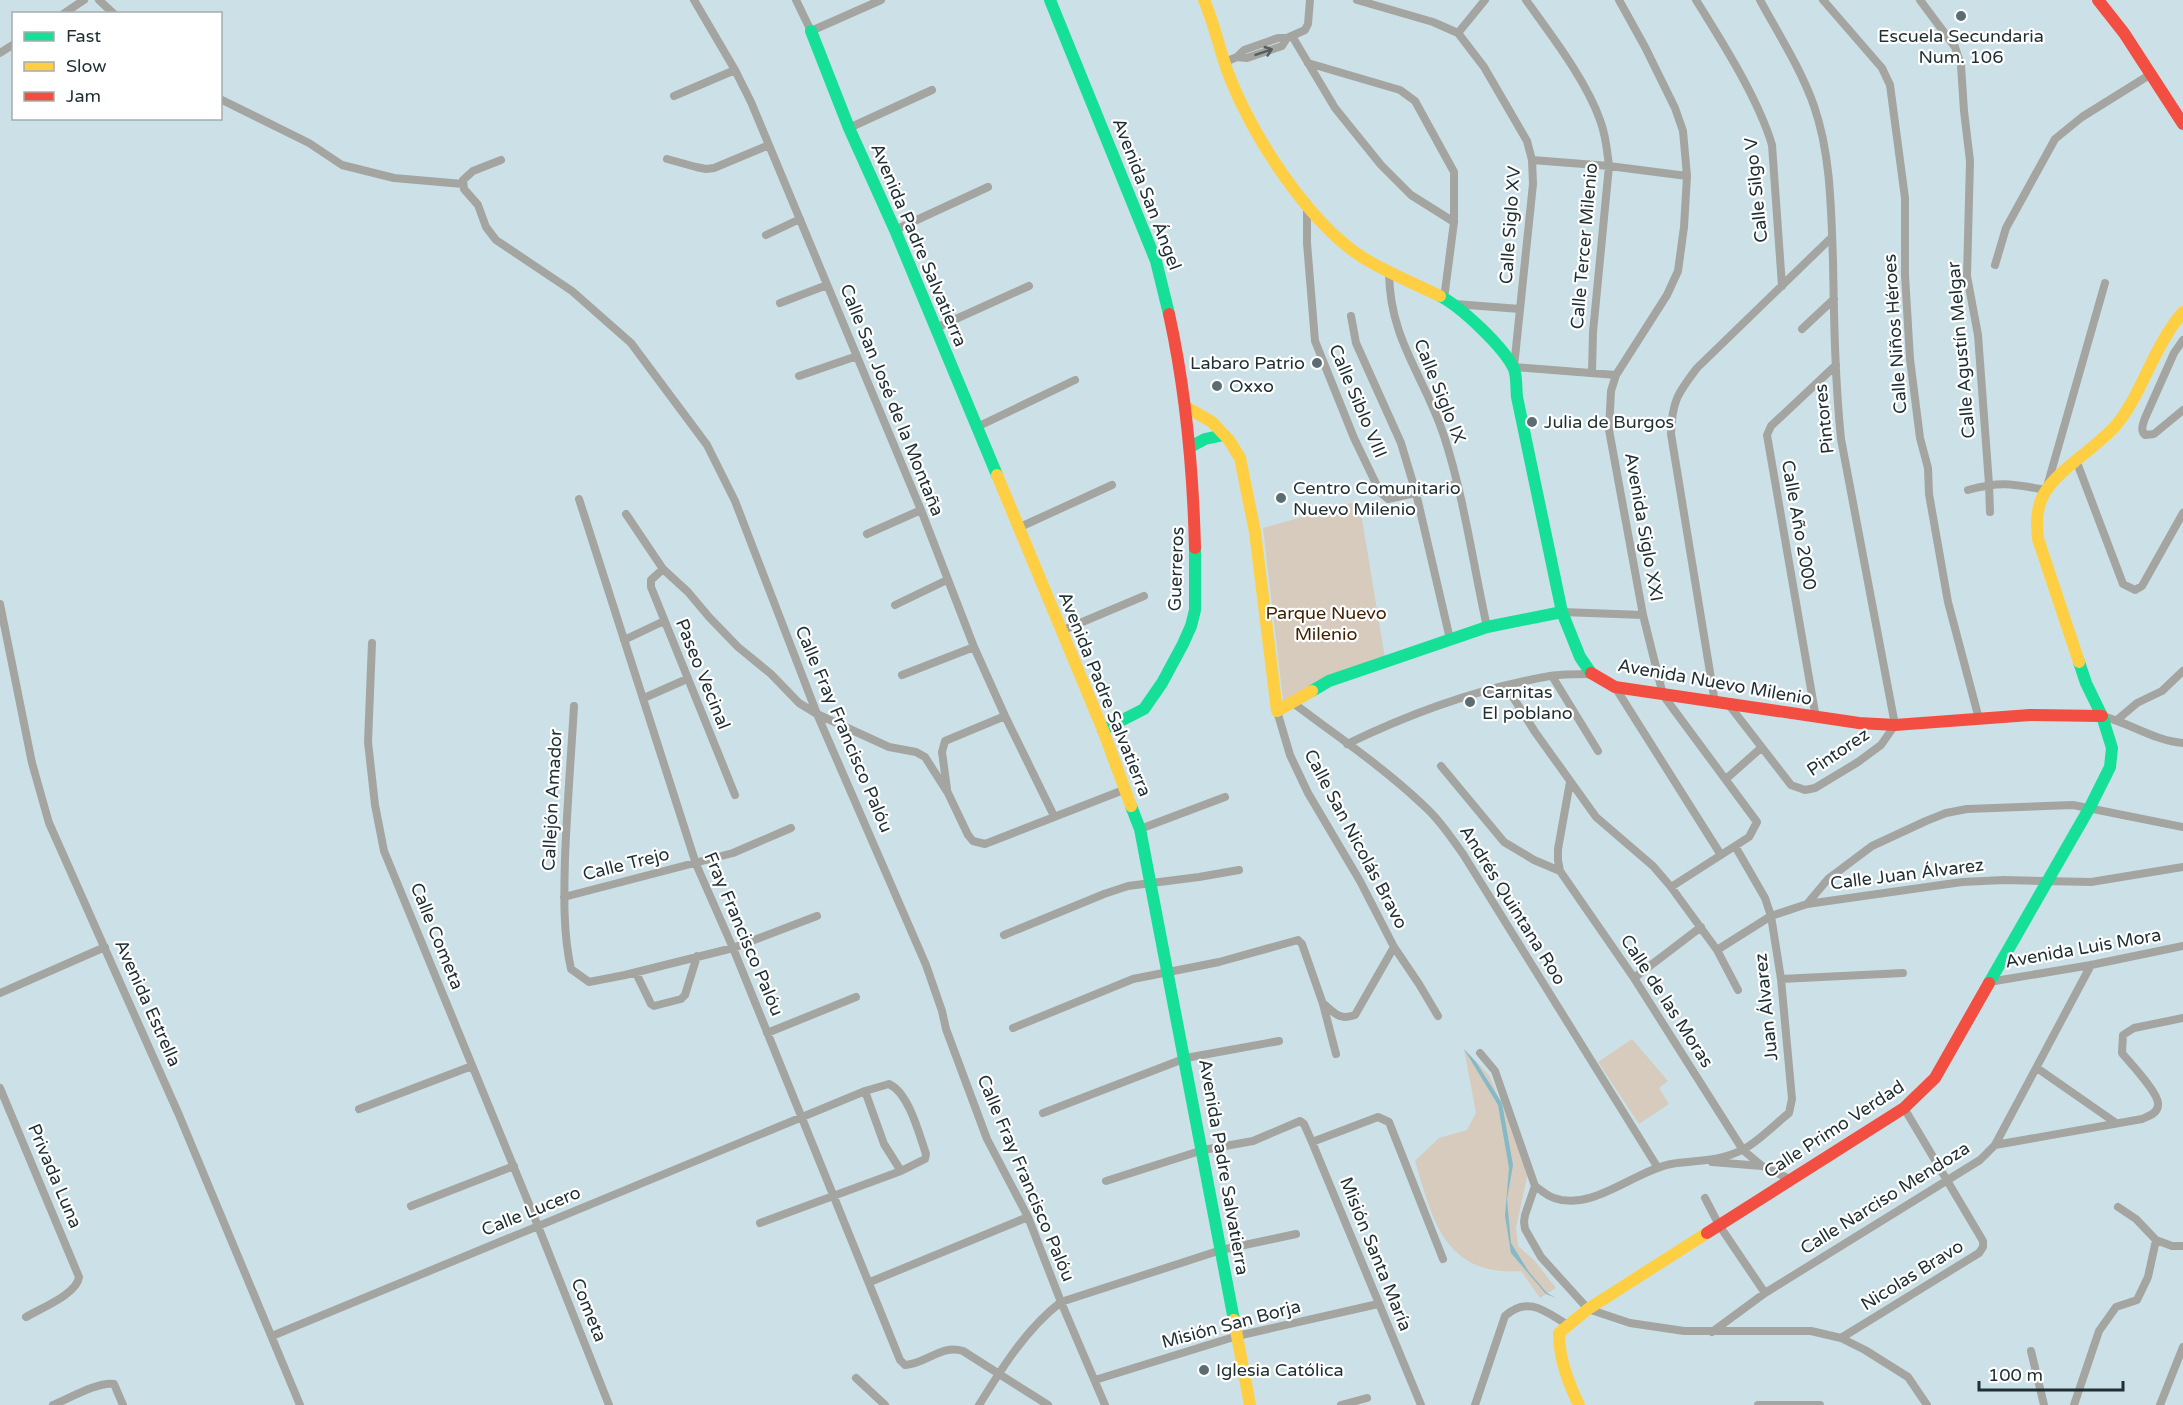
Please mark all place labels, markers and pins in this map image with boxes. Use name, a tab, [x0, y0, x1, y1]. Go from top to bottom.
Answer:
marker: Escuela Secundaria Num. 106	[1954, 9, 1968, 23]
place label: Escuela Secundaria Num. 106	[1878, 25, 2044, 68]
place label: Labaro Patrio	[1190, 352, 1305, 374]
marker: Labaro Patrio	[1310, 356, 1324, 370]
place label: Oxxo	[1229, 375, 1274, 397]
marker: Oxxo	[1210, 379, 1224, 393]
place label: Julia de Burgos	[1544, 411, 1674, 433]
marker: Julia de Burgos	[1525, 415, 1539, 429]
place label: Centro Comunitario Nuevo Milenio	[1293, 477, 1461, 520]
marker: Centro Comunitario Nuevo Milenio	[1274, 491, 1288, 505]
place label: Carnitas El poblano	[1482, 681, 1573, 724]
marker: Carnitas El poblano	[1463, 695, 1477, 709]
place label: Iglesia Católica	[1216, 1359, 1344, 1381]
marker: Iglesia Católica	[1197, 1363, 1211, 1377]

